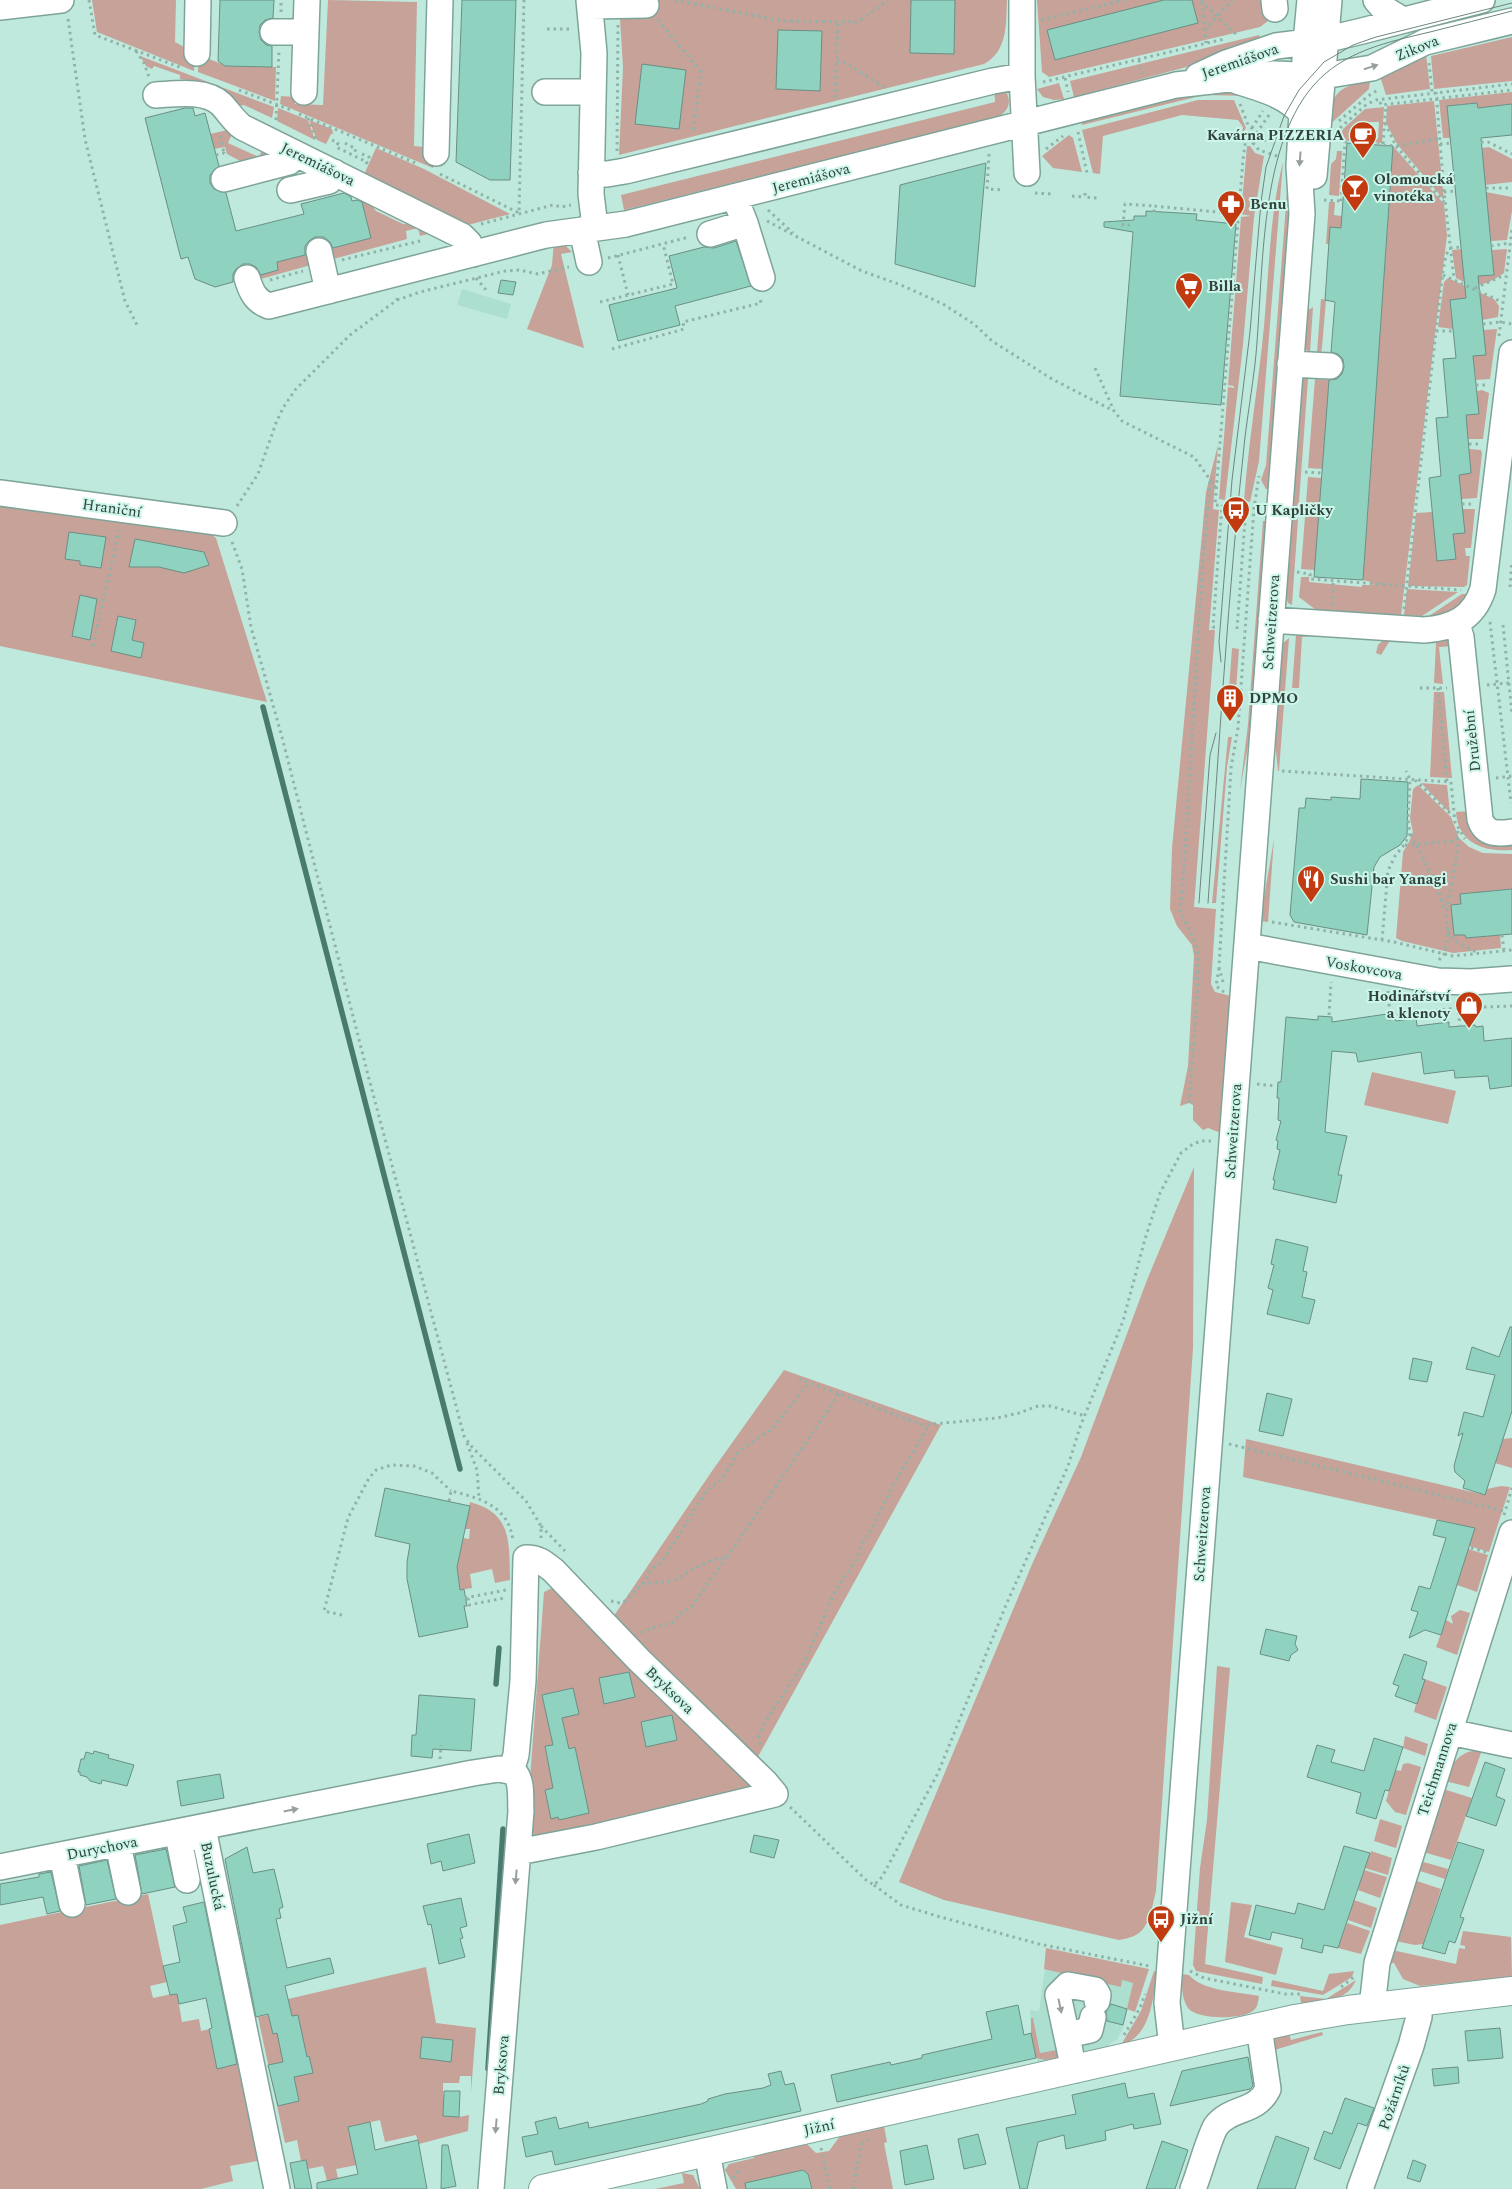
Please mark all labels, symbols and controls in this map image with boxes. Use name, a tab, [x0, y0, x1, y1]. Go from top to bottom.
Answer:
street label: Zikova	[1392, 29, 1443, 68]
street label: Jeremiášova	[1199, 37, 1282, 85]
one-way arrow	[1364, 63, 1379, 71]
cafe icon: Kavárna PIZZERIA	[1348, 120, 1378, 159]
place label: Kavárna PIZZERIA	[1207, 124, 1344, 147]
street label: Jeremiášova	[277, 137, 359, 193]
one-way arrow	[1295, 151, 1303, 167]
street label: Jeremiášova	[770, 157, 853, 200]
place label: Olomoucká vinotéka	[1373, 168, 1454, 208]
bar icon: Olomoucká vinotéka	[1340, 173, 1370, 212]
pharmacy icon: Benu	[1216, 189, 1246, 228]
place label: Benu	[1250, 193, 1287, 216]
supermarket icon: Billa	[1174, 271, 1204, 310]
place label: Billa	[1208, 275, 1241, 298]
street label: Hraniční	[81, 493, 144, 524]
bus stop icon: U Kapličky	[1221, 495, 1251, 534]
place label: U Kapličky	[1255, 499, 1333, 522]
street label: Schweitzerova	[1257, 573, 1286, 670]
building icon: DPMO	[1215, 683, 1245, 722]
place label: DPMO	[1249, 687, 1298, 710]
street label: Družební	[1458, 708, 1487, 773]
restaurant icon: Sushi bar Yanagi	[1296, 864, 1326, 903]
place label: Sushi bar Yanagi	[1330, 868, 1447, 891]
street label: Voskovcova	[1323, 950, 1405, 987]
place label: Hodinářství a klenoty	[1367, 985, 1451, 1025]
shop icon: Hodinářství a klenoty	[1454, 990, 1484, 1029]
street label: Schweitzerova	[1219, 1082, 1248, 1179]
street label: Schweitzerova	[1188, 1485, 1217, 1582]
street label: Bryksova	[640, 1661, 700, 1720]
street label: Teichmannova	[1411, 1719, 1464, 1819]
one-way arrow	[284, 1805, 300, 1813]
street label: Durychova	[65, 1830, 140, 1867]
street label: Buzulucká	[194, 1840, 231, 1913]
one-way arrow	[511, 1869, 519, 1885]
bus stop icon: Jižní	[1146, 1904, 1176, 1943]
place label: Jižní	[1180, 1908, 1214, 1931]
one-way arrow	[1057, 1998, 1065, 2014]
street label: Bryksova	[487, 2033, 516, 2096]
street label: Požárníků	[1373, 2061, 1416, 2133]
street label: Jižní	[801, 2113, 838, 2142]
one-way arrow	[492, 2119, 500, 2135]

